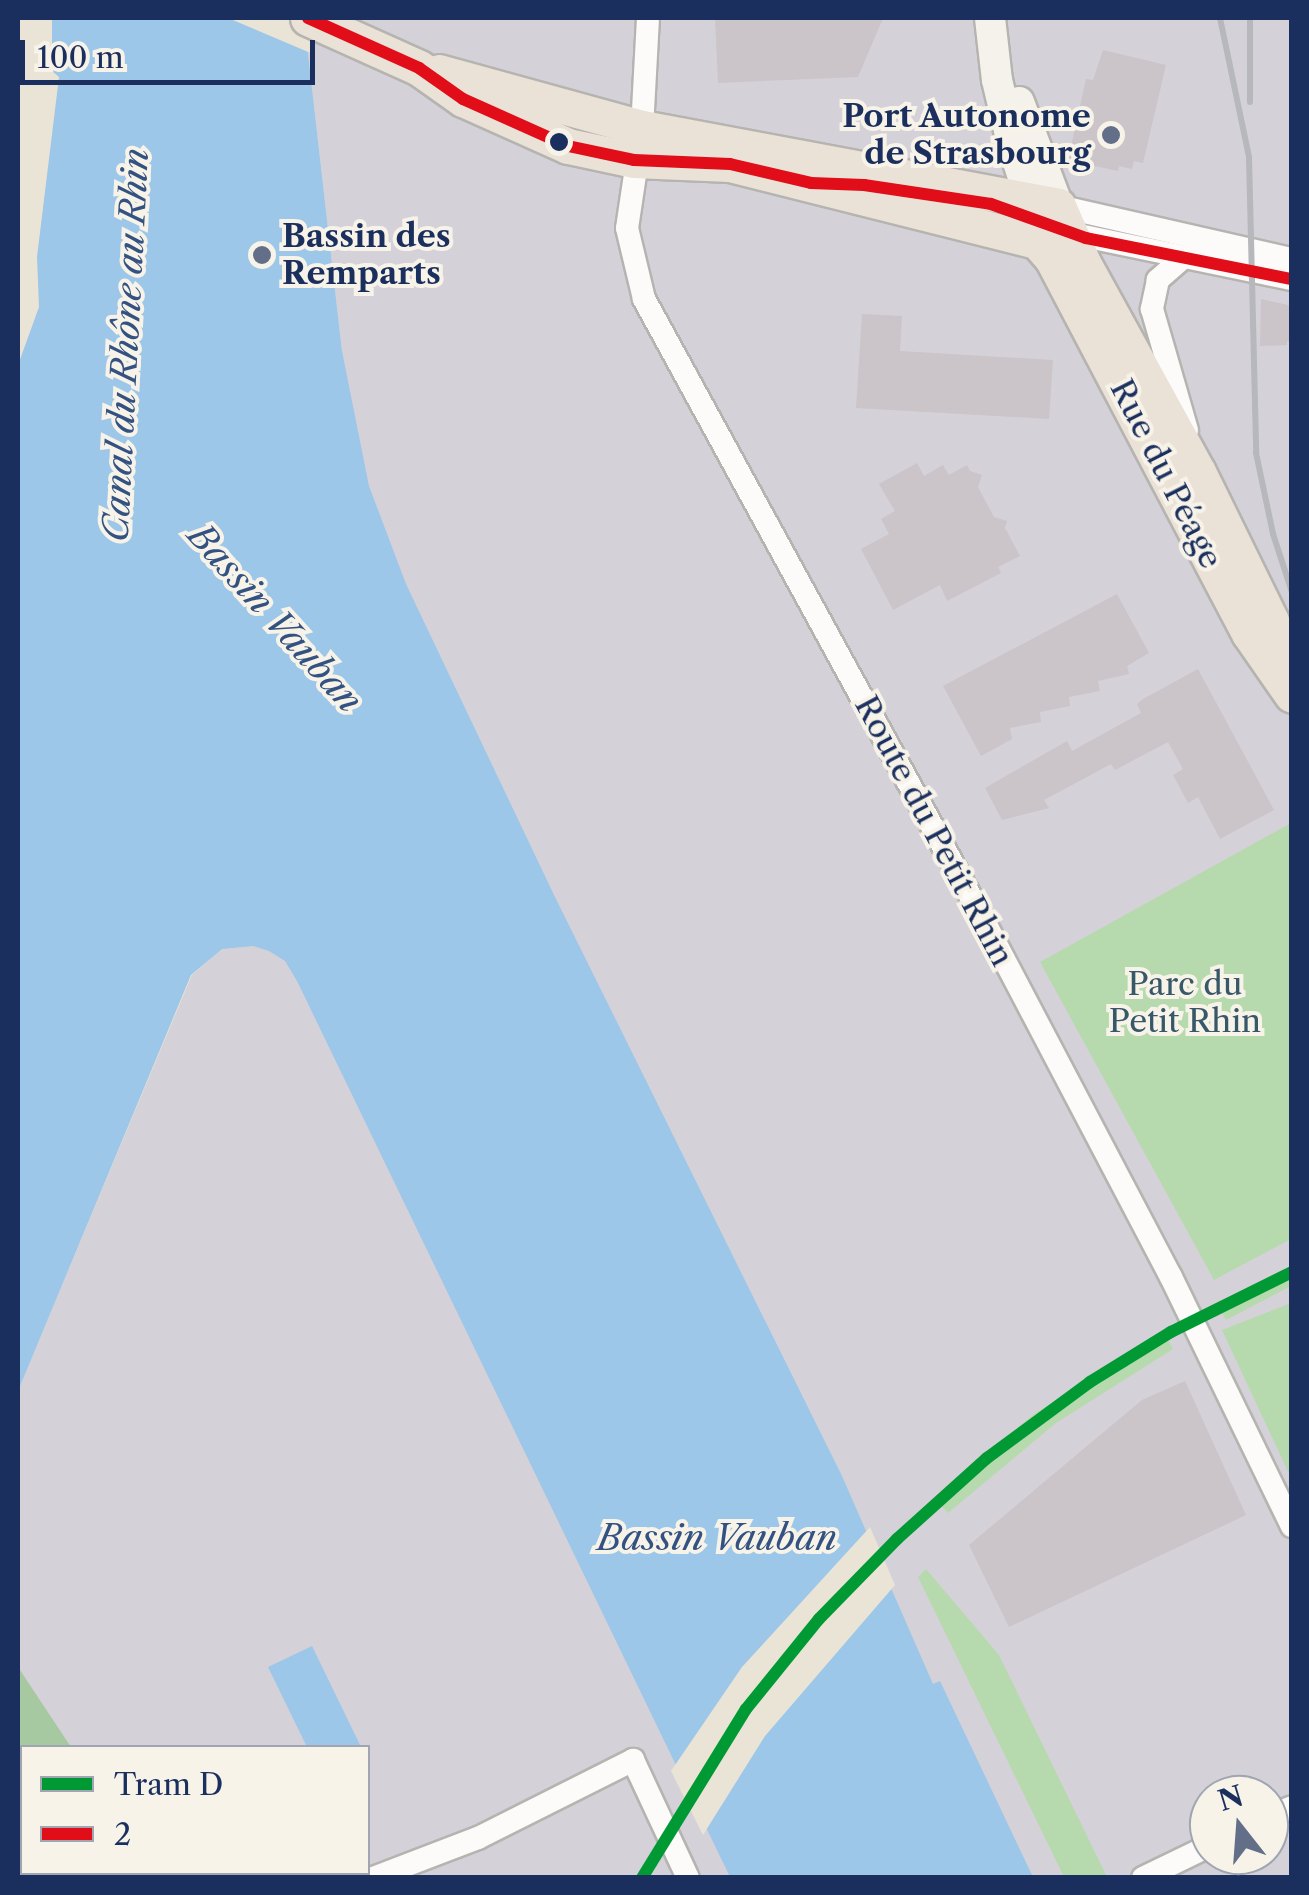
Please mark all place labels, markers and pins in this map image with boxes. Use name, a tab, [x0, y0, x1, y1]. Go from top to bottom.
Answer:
place label: Port Autonome de Strasbourg	[841, 98, 1091, 173]
marker: Port Autonome de Strasbourg	[1100, 124, 1122, 146]
unlabelled marker	[549, 132, 569, 152]
place label: Bassin des Remparts	[282, 218, 451, 293]
marker: Bassin des Remparts	[251, 244, 273, 266]

